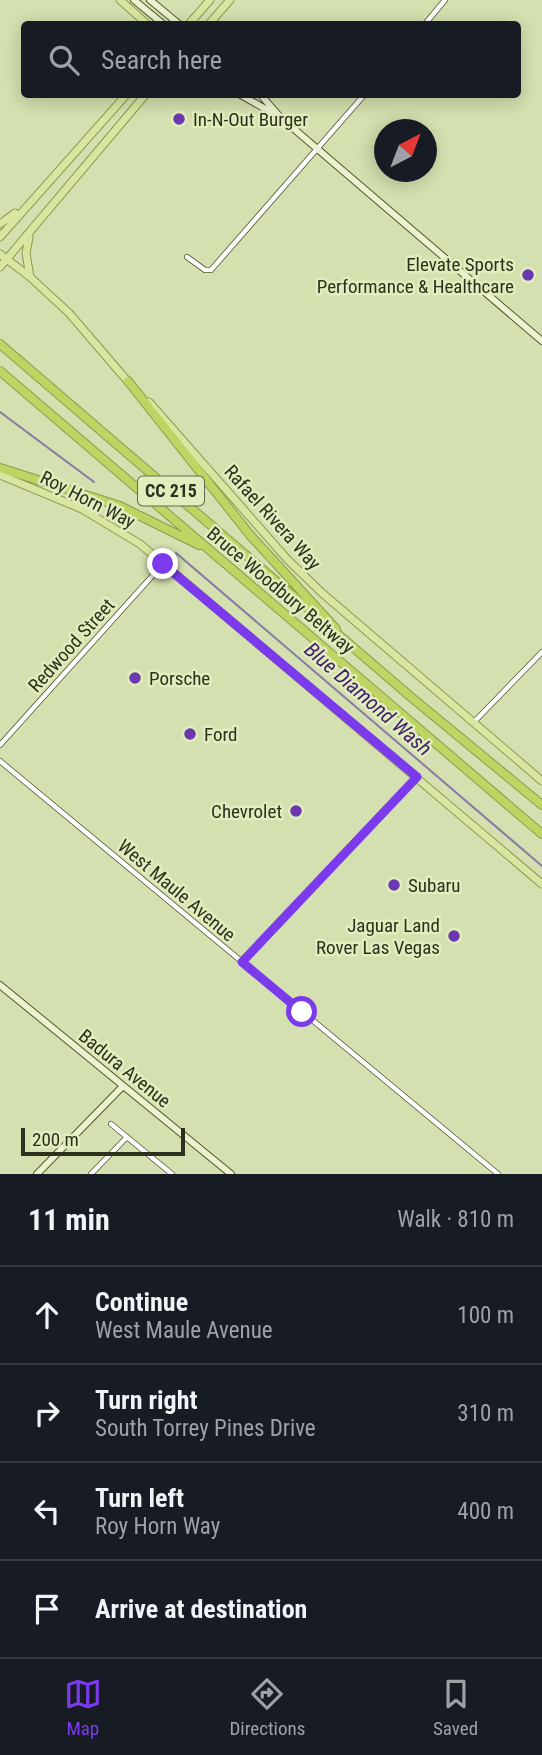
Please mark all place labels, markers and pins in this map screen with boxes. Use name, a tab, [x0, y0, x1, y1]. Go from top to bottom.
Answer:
place label: In-N-Out Burger	[193, 108, 308, 131]
marker: In-N-Out Burger	[171, 111, 187, 127]
place label: Elevate Sports Performance & Healthcare	[317, 253, 514, 298]
marker: Elevate Sports Performance & Healthcare	[520, 267, 536, 283]
place label: Porsche	[149, 667, 210, 690]
marker: Porsche	[127, 670, 143, 686]
place label: Ford	[204, 723, 238, 746]
marker: Ford	[182, 726, 198, 742]
place label: Chevrolet	[211, 800, 282, 823]
marker: Chevrolet	[288, 803, 304, 819]
place label: Subaru	[408, 874, 460, 897]
marker: Subaru	[386, 877, 402, 893]
place label: Jaguar Land Rover Las Vegas	[316, 914, 440, 959]
marker: Jaguar Land Rover Las Vegas	[446, 928, 462, 944]

